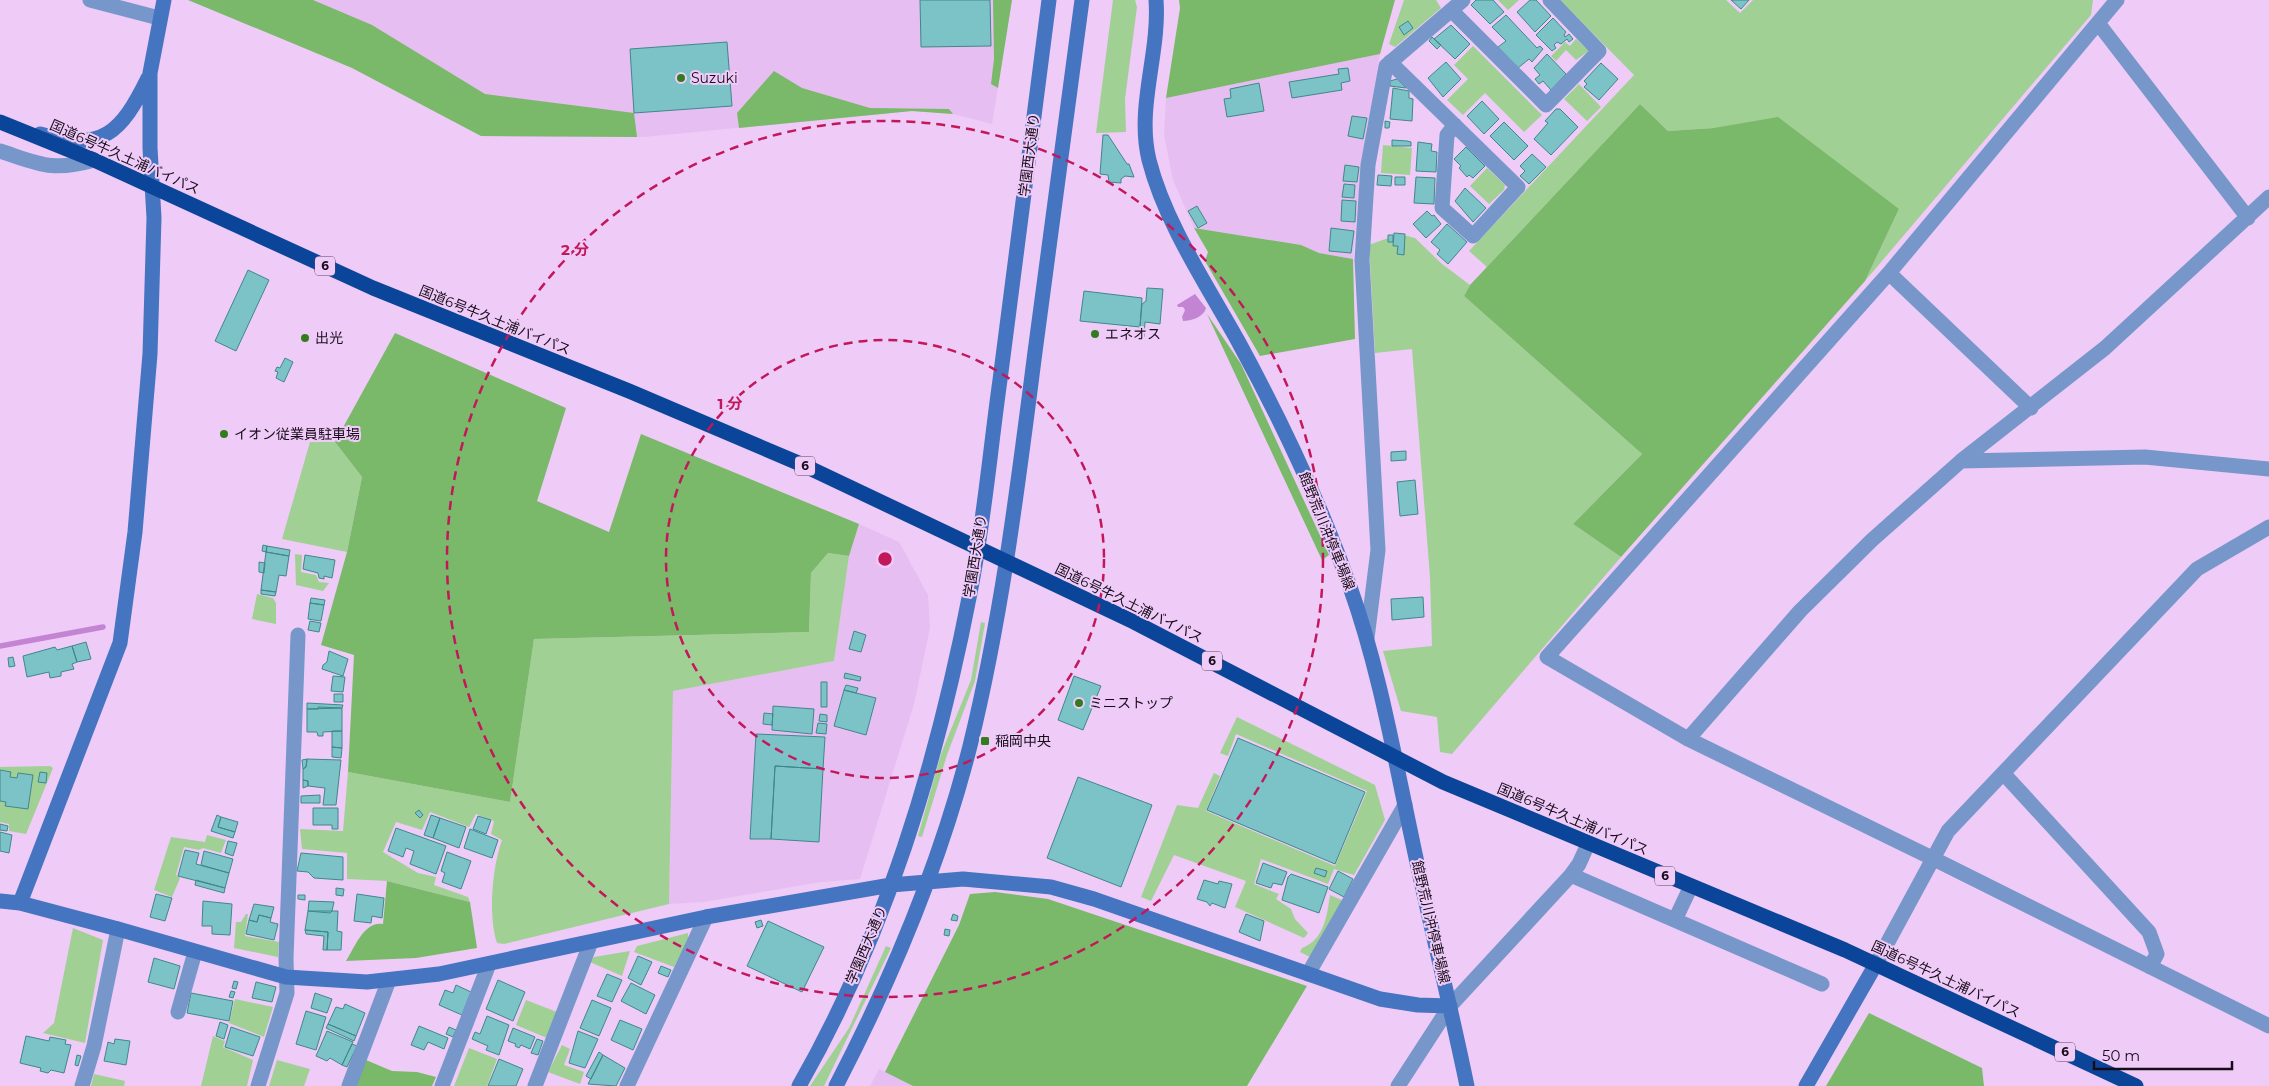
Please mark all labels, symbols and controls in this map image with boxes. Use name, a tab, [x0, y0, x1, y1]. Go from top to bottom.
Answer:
place label: Suzuki	[691, 69, 738, 87]
marker: Suzuki	[675, 72, 687, 84]
street label: 学園西大通り	[1015, 112, 1043, 198]
street label: 国道6号牛久土浦バイパス	[47, 116, 203, 198]
text: 2 分	[561, 240, 589, 259]
road number: 6	[315, 256, 335, 276]
street label: 国道6号牛久土浦バイパス	[416, 281, 574, 359]
place label: エネオス	[1105, 325, 1161, 343]
marker: エネオス	[1089, 328, 1101, 340]
place label: 出光	[315, 329, 343, 347]
marker: 出光	[299, 332, 311, 344]
text: 1 分	[717, 394, 743, 413]
place label: イオン従業員駐車場	[234, 425, 360, 443]
marker: イオン従業員駐車場	[218, 428, 230, 440]
road number: 6	[795, 456, 815, 476]
street label: 館野荒川沖停車場線	[1295, 469, 1359, 593]
street label: 学園西大通り	[960, 513, 990, 599]
centre of rings	[876, 550, 894, 568]
street label: 国道6号牛久土浦バイパス	[1052, 559, 1206, 647]
road number: 6	[1202, 651, 1222, 670]
place label: ミニストップ	[1089, 694, 1173, 712]
marker: ミニストップ	[1073, 697, 1085, 709]
place label: 稲岡中央	[995, 732, 1051, 750]
marker: 稲岡中央	[979, 735, 991, 747]
street label: 国道6号牛久土浦バイパス	[1495, 779, 1651, 859]
street label: 館野荒川沖停車場線	[1408, 859, 1454, 985]
road number: 6	[1655, 866, 1675, 886]
street label: 学園西大通り	[841, 903, 891, 987]
street label: 国道6号牛久土浦バイパス	[1869, 937, 2023, 1021]
scale bar	[2094, 1038, 2232, 1070]
road number: 6	[2055, 1042, 2075, 1062]
text: 50 m	[2102, 1046, 2140, 1065]

